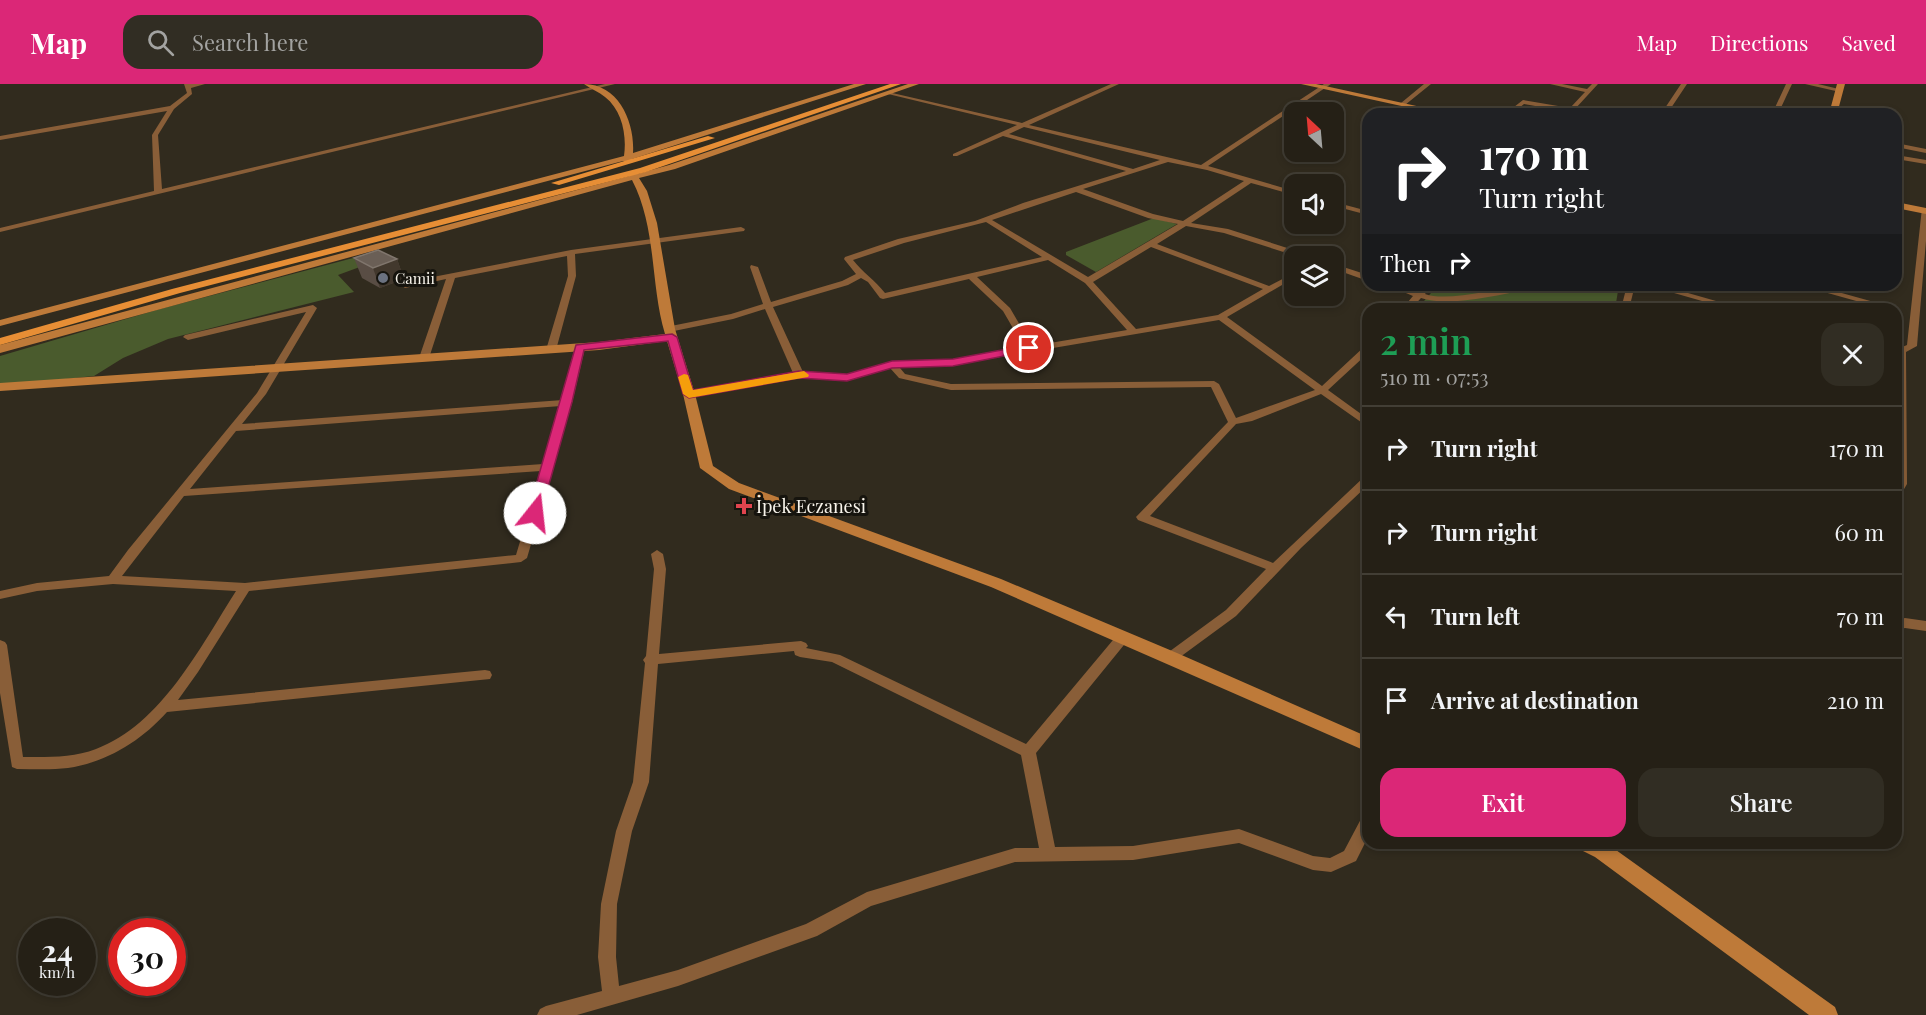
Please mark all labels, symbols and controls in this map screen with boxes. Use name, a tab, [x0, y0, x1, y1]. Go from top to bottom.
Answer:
search box	[123, 15, 543, 69]
text: Map	[30, 24, 87, 61]
icon: search	[144, 26, 177, 59]
text: Search here	[192, 27, 308, 57]
text: Map	[1636, 28, 1677, 56]
text: Directions	[1710, 28, 1808, 56]
text: Saved	[1841, 28, 1896, 56]
north arrow	[1284, 102, 1344, 162]
map controls	[1284, 102, 1344, 306]
text: 170 m	[1479, 125, 1589, 181]
icon: right	[1380, 132, 1458, 210]
button: sound	[1284, 174, 1344, 234]
text: Turn right	[1479, 179, 1604, 215]
button: layers	[1284, 246, 1344, 306]
icon: right	[1443, 246, 1476, 279]
text: Then	[1380, 248, 1431, 278]
place label: Camii	[395, 268, 436, 288]
marker: Camii	[376, 271, 390, 285]
text: 2 min	[1380, 316, 1472, 364]
pin	[1003, 322, 1054, 373]
button: close	[1821, 323, 1884, 386]
icon: arrive	[1012, 331, 1045, 364]
text: 510 m · 07:53	[1380, 363, 1488, 390]
icon: right	[1380, 432, 1413, 465]
text: Turn right	[1431, 433, 1537, 463]
text: 170 m	[1829, 433, 1884, 463]
position arrow	[503, 481, 567, 545]
place label: İpek Eczanesi	[756, 494, 866, 518]
marker: İpek Eczanesi	[737, 499, 751, 513]
icon: right	[1380, 516, 1413, 549]
text: Turn right	[1431, 517, 1537, 547]
text: 60 m	[1834, 517, 1884, 547]
icon: left	[1380, 600, 1413, 633]
text: Turn left	[1431, 601, 1520, 631]
text: 70 m	[1837, 601, 1884, 631]
icon: arrive	[1380, 684, 1413, 717]
text: Arrive at destination	[1431, 685, 1639, 715]
text: 210 m	[1827, 685, 1884, 715]
button: Exit	[1380, 768, 1626, 837]
button: Share	[1638, 768, 1884, 837]
speed limit sign: 30	[108, 918, 186, 996]
text: 24	[41, 930, 73, 970]
text: km/h	[39, 962, 75, 982]

